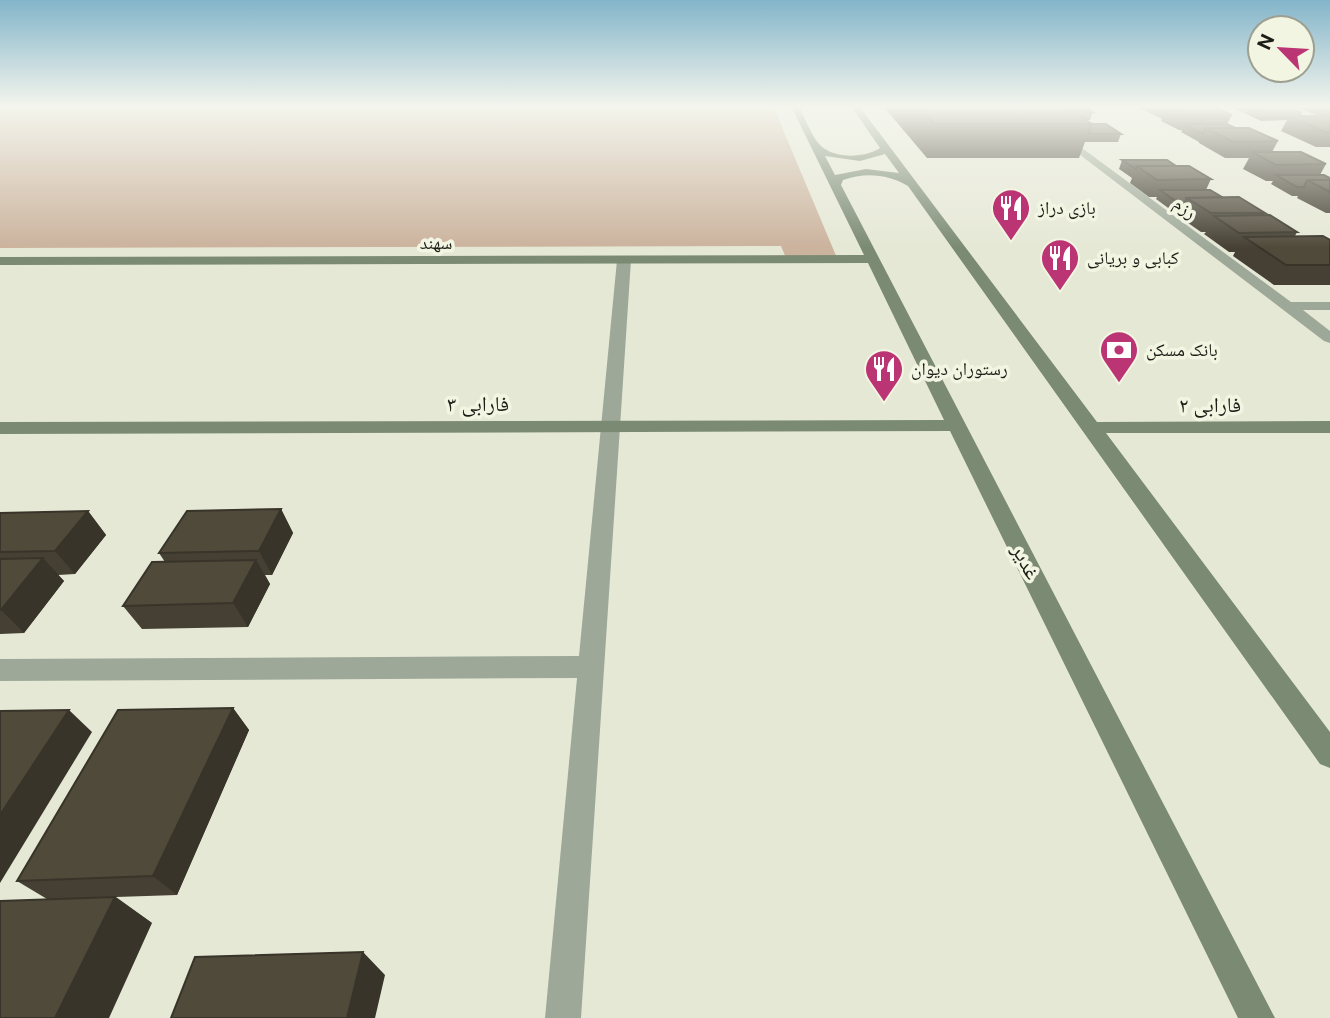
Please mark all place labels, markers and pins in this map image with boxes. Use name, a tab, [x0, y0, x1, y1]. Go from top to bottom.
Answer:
restaurant icon: بازی دراز	[990, 187, 1032, 242]
place label: بازی دراز	[1037, 197, 1096, 219]
restaurant icon: کبابی و بریانی	[1039, 237, 1081, 292]
place label: کبابی و بریانی	[1087, 247, 1180, 269]
bank icon: بانک مسکن	[1098, 329, 1140, 384]
place label: بانک مسکن	[1146, 339, 1218, 361]
restaurant icon: رستوران دیوان	[863, 348, 905, 403]
place label: رستوران دیوان	[911, 358, 1008, 380]

